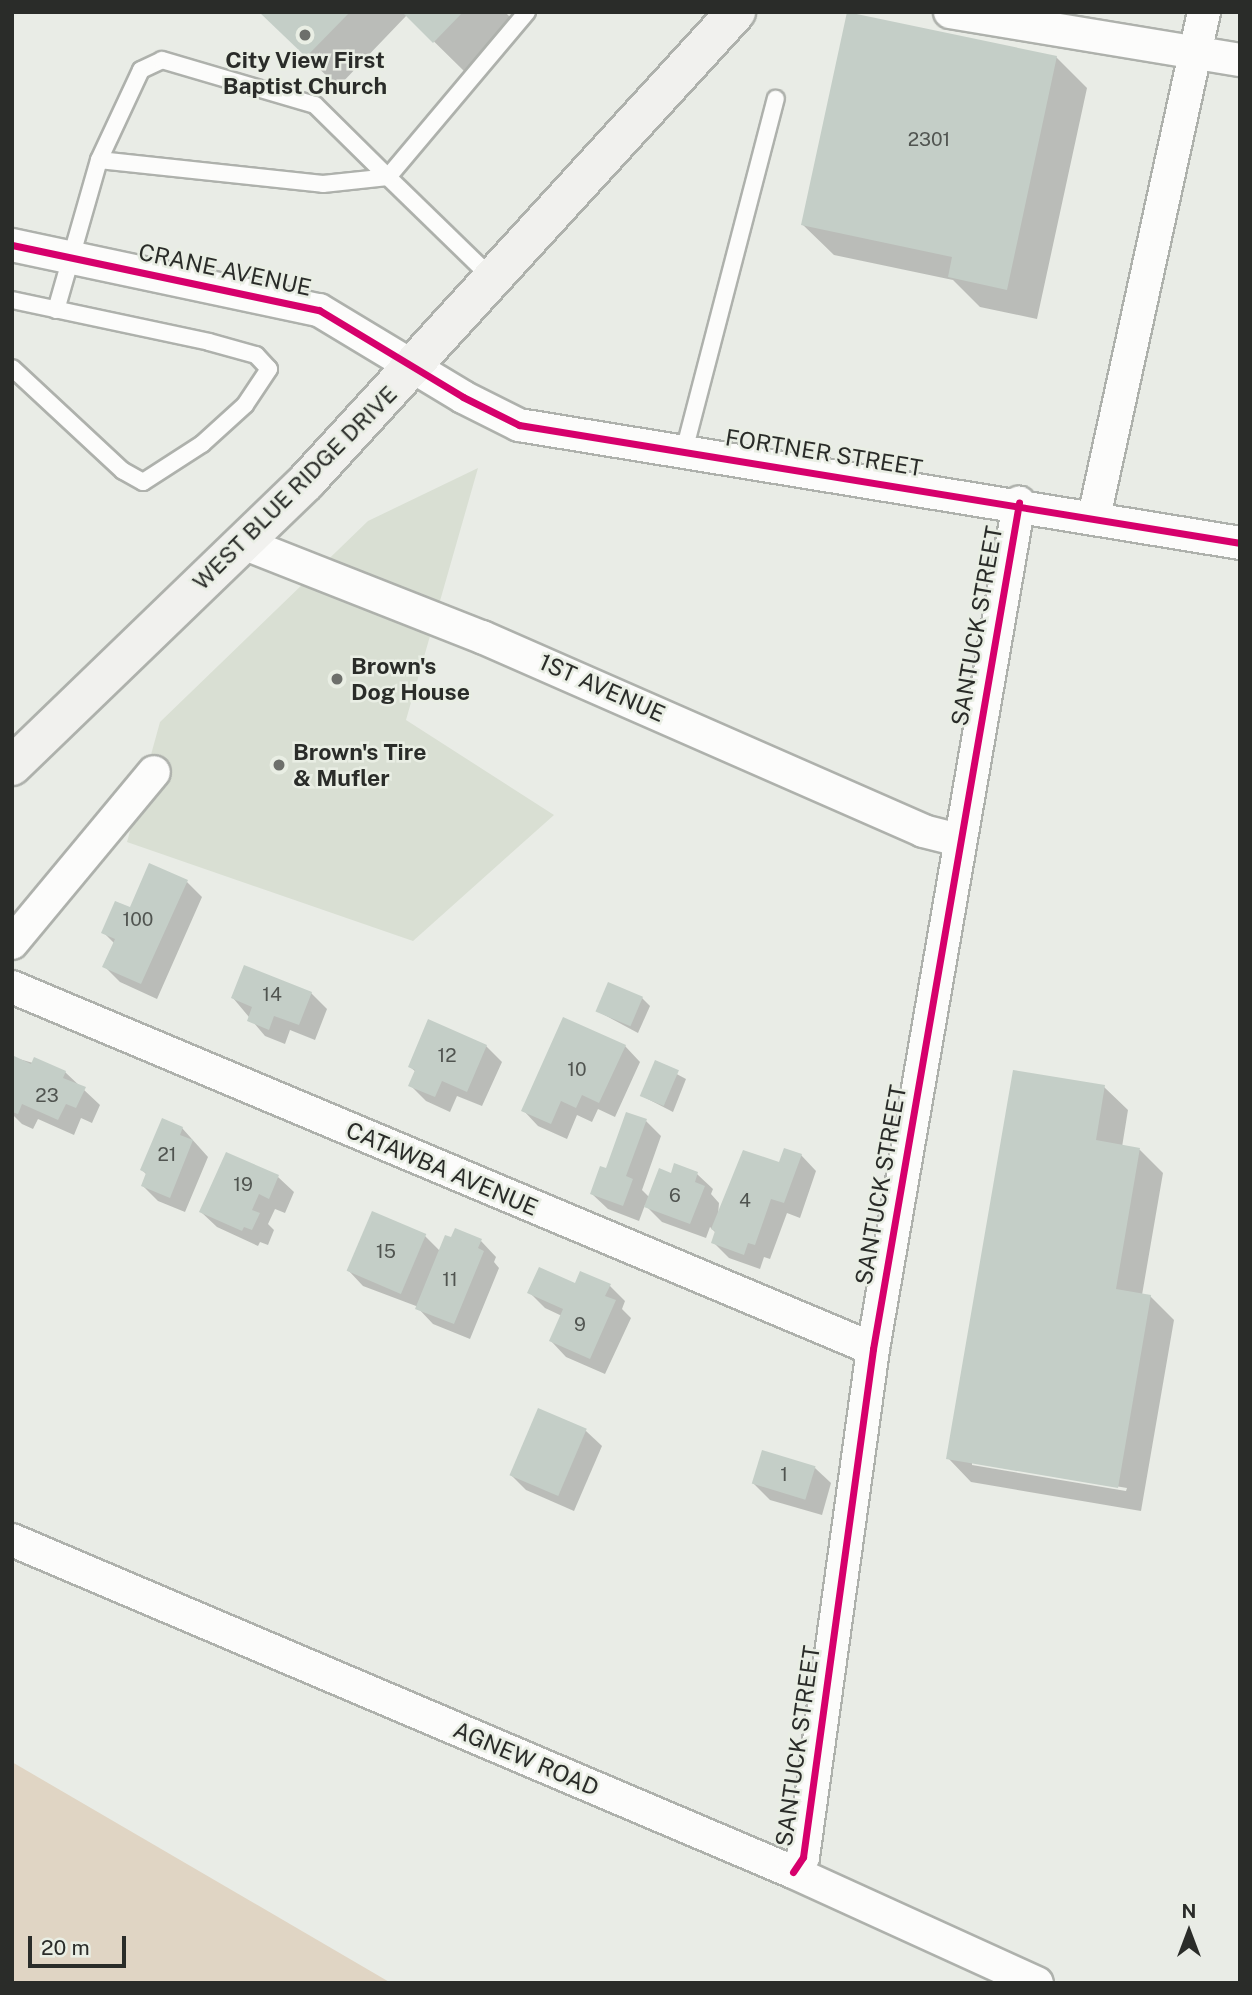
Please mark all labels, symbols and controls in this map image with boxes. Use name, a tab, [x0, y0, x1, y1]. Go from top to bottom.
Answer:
marker: City View First Baptist Church	[297, 27, 313, 43]
place label: City View First Baptist Church	[223, 46, 387, 100]
house number: 2301	[908, 129, 950, 151]
street label: CRANE AVENUE	[136, 238, 314, 302]
street label: WEST BLUE RIDGE DRIVE	[187, 380, 403, 596]
street label: FORTNER STREET	[723, 424, 925, 482]
street label: SANTUCK STREET	[946, 524, 1008, 728]
street label: 1ST AVENUE	[535, 648, 669, 728]
place label: Brown's Dog House	[351, 652, 470, 706]
marker: Brown's Dog House	[329, 671, 345, 687]
place label: Brown's Tire & Mufler	[293, 738, 427, 792]
marker: Brown's Tire & Mufler	[271, 757, 287, 773]
house number: 100	[123, 909, 153, 931]
house number: 14	[262, 984, 282, 1006]
house number: 12	[437, 1045, 457, 1067]
house number: 10	[567, 1059, 587, 1081]
street label: SANTUCK STREET	[850, 1083, 912, 1287]
house number: 23	[35, 1085, 59, 1107]
street label: CATAWBA AVENUE	[342, 1116, 542, 1222]
house number: 21	[157, 1144, 177, 1166]
house number: 19	[233, 1174, 253, 1196]
house number: 6	[669, 1185, 681, 1207]
house number: 4	[739, 1190, 751, 1212]
house number: 15	[376, 1241, 396, 1263]
house number: 11	[442, 1269, 458, 1291]
house number: 9	[574, 1314, 586, 1336]
house number: 1	[780, 1464, 788, 1486]
street label: SANTUCK STREET	[770, 1644, 826, 1848]
street label: AGNEW ROAD	[449, 1716, 603, 1802]
north arrow	[1154, 1897, 1224, 1967]
text: N	[1182, 1900, 1196, 1922]
scale bar	[32, 1922, 130, 1966]
text: 20 m	[41, 1935, 90, 1960]

